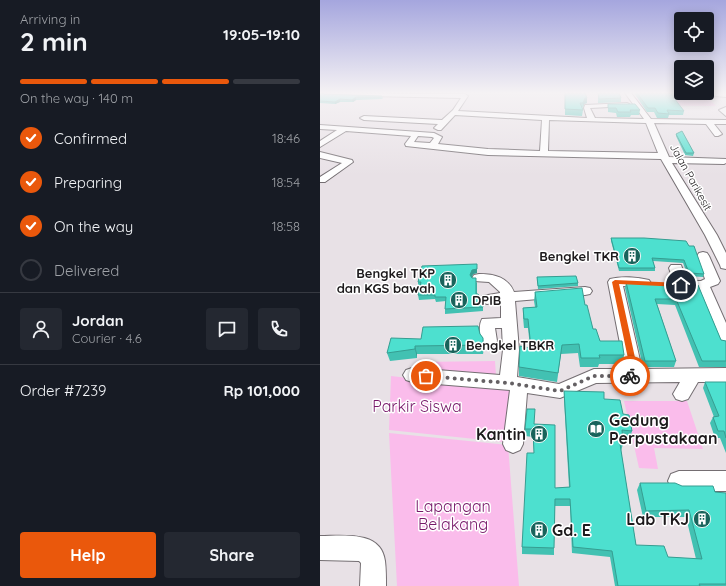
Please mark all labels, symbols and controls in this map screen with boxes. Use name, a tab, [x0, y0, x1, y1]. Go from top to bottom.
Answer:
text: Arriving in	[20, 11, 80, 27]
map controls	[674, 12, 714, 100]
button: locate	[674, 12, 714, 52]
text: 2 min	[20, 25, 88, 58]
text: 19:05–19:10	[223, 25, 300, 44]
button: layers	[674, 60, 714, 100]
text: On the way · 140 m	[20, 90, 133, 106]
icon: check	[20, 127, 42, 149]
text: Confirmed	[54, 129, 127, 148]
text: 18:46	[272, 130, 300, 146]
street label: Jalan Parikesit	[667, 141, 715, 213]
icon: check	[20, 171, 42, 193]
text: Preparing	[54, 173, 122, 192]
text: 18:54	[272, 174, 300, 190]
icon: check	[20, 215, 42, 237]
text: On the way	[54, 217, 133, 236]
text: 18:58	[272, 218, 300, 234]
building icon: Bengkel TKR	[622, 246, 642, 266]
place label: Bengkel TKR	[539, 248, 619, 264]
text: Delivered	[54, 261, 119, 280]
place label: Bengkel TKP dan KGS bawah	[337, 265, 435, 296]
pin	[664, 268, 698, 302]
building icon: Bengkel TKP dan KGS bawah	[438, 270, 458, 290]
icon: home	[670, 274, 692, 296]
building icon: DPIB	[449, 290, 469, 310]
place label: DPIB	[472, 292, 501, 308]
button: person	[20, 308, 62, 350]
button: chat	[206, 308, 248, 350]
button: phone	[258, 308, 300, 350]
text: Jordan	[72, 311, 124, 330]
text: Courier · 4.6	[72, 330, 142, 346]
building icon: Bengkel TBKR	[443, 335, 463, 355]
place label: Bengkel TBKR	[466, 337, 554, 353]
courier	[610, 356, 650, 396]
pin	[409, 359, 443, 393]
icon: bag	[415, 365, 437, 387]
icon: bike	[619, 365, 641, 387]
text: Order #7239	[20, 381, 106, 400]
text: Rp 101,000	[223, 381, 300, 400]
park label: Parkir Siswa	[372, 396, 462, 416]
place label: Gedung Perpustakaan	[609, 410, 717, 448]
library icon: Gedung Perpustakaan	[586, 419, 606, 439]
place label: Kantin	[476, 424, 526, 444]
building icon: Kantin	[529, 424, 549, 444]
park label: Lapangan Belakang	[415, 496, 491, 534]
place label: Lab TKJ	[626, 509, 689, 529]
building icon: Lab TKJ	[692, 509, 712, 529]
building icon: Gd. E	[529, 520, 549, 540]
place label: Gd. E	[552, 520, 591, 540]
button: Help	[20, 532, 156, 578]
button: Share	[164, 532, 300, 578]

